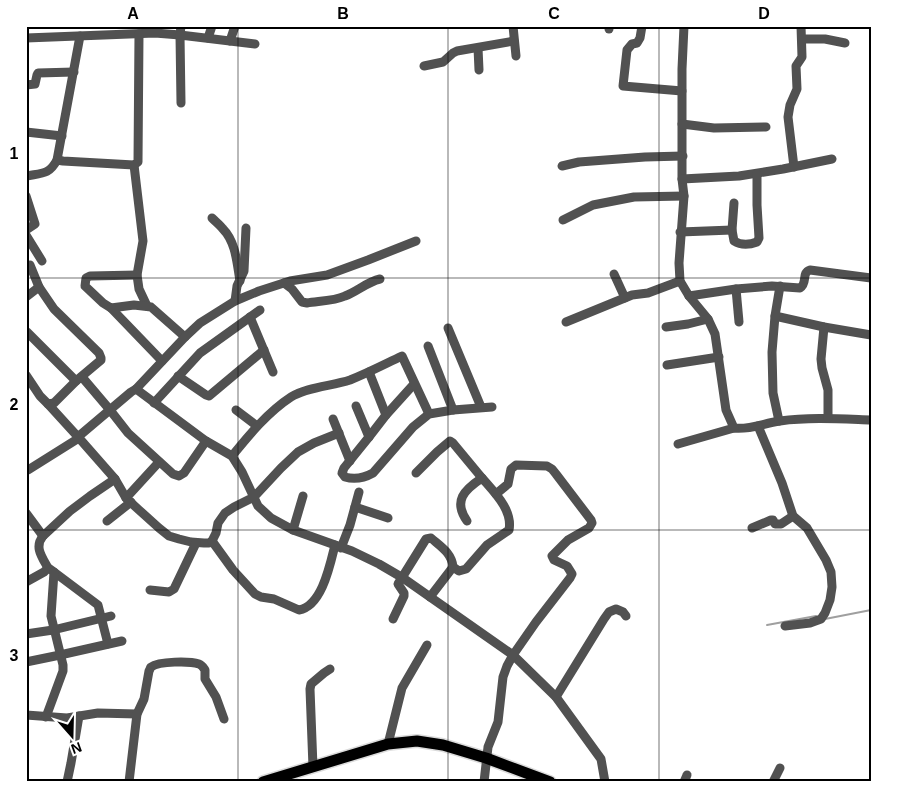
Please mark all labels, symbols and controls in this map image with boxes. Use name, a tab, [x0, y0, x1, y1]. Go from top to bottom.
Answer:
text: A	[127, 5, 139, 22]
text: B	[337, 5, 349, 22]
text: C	[548, 5, 560, 22]
text: D	[758, 5, 770, 22]
text: 1	[10, 145, 19, 162]
text: 2	[10, 396, 19, 413]
text: 3	[10, 647, 19, 664]
north arrow	[48, 710, 98, 760]
text: N	[69, 739, 84, 757]

